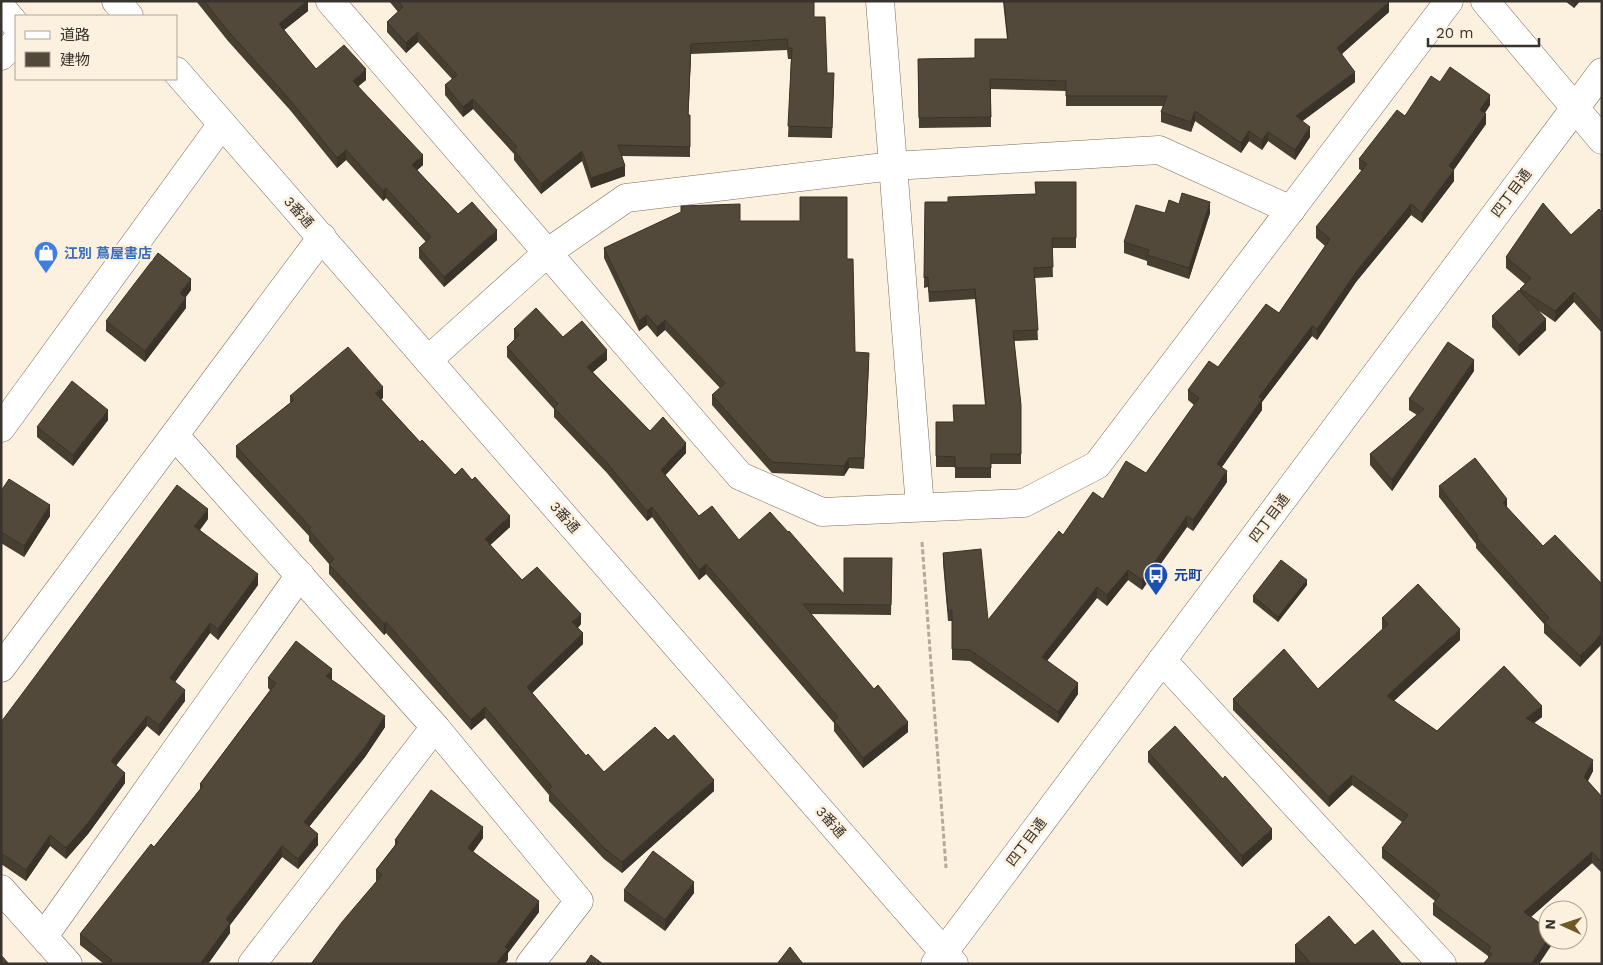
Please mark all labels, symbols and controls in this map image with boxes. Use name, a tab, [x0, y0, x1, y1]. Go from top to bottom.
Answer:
legend	[15, 15, 178, 80]
scale bar	[1428, 15, 1539, 47]
text: 20 m	[1436, 24, 1474, 42]
text: 道路	[60, 26, 90, 44]
text: 建物	[60, 51, 90, 69]
street label: 四丁目通	[1488, 166, 1534, 220]
street label: 3番通	[281, 193, 317, 231]
shop icon: 江別 蔦屋書店	[33, 240, 59, 274]
place label: 江別 蔦屋書店	[64, 245, 152, 261]
street label: 四丁目通	[1246, 491, 1292, 545]
street label: 3番通	[547, 498, 583, 536]
bus stop icon: 元町	[1143, 562, 1169, 596]
place label: 元町	[1174, 567, 1202, 583]
street label: 3番通	[813, 803, 849, 841]
street label: 四丁目通	[1003, 815, 1049, 869]
north arrow	[1538, 900, 1588, 950]
text: N	[1542, 919, 1558, 930]

